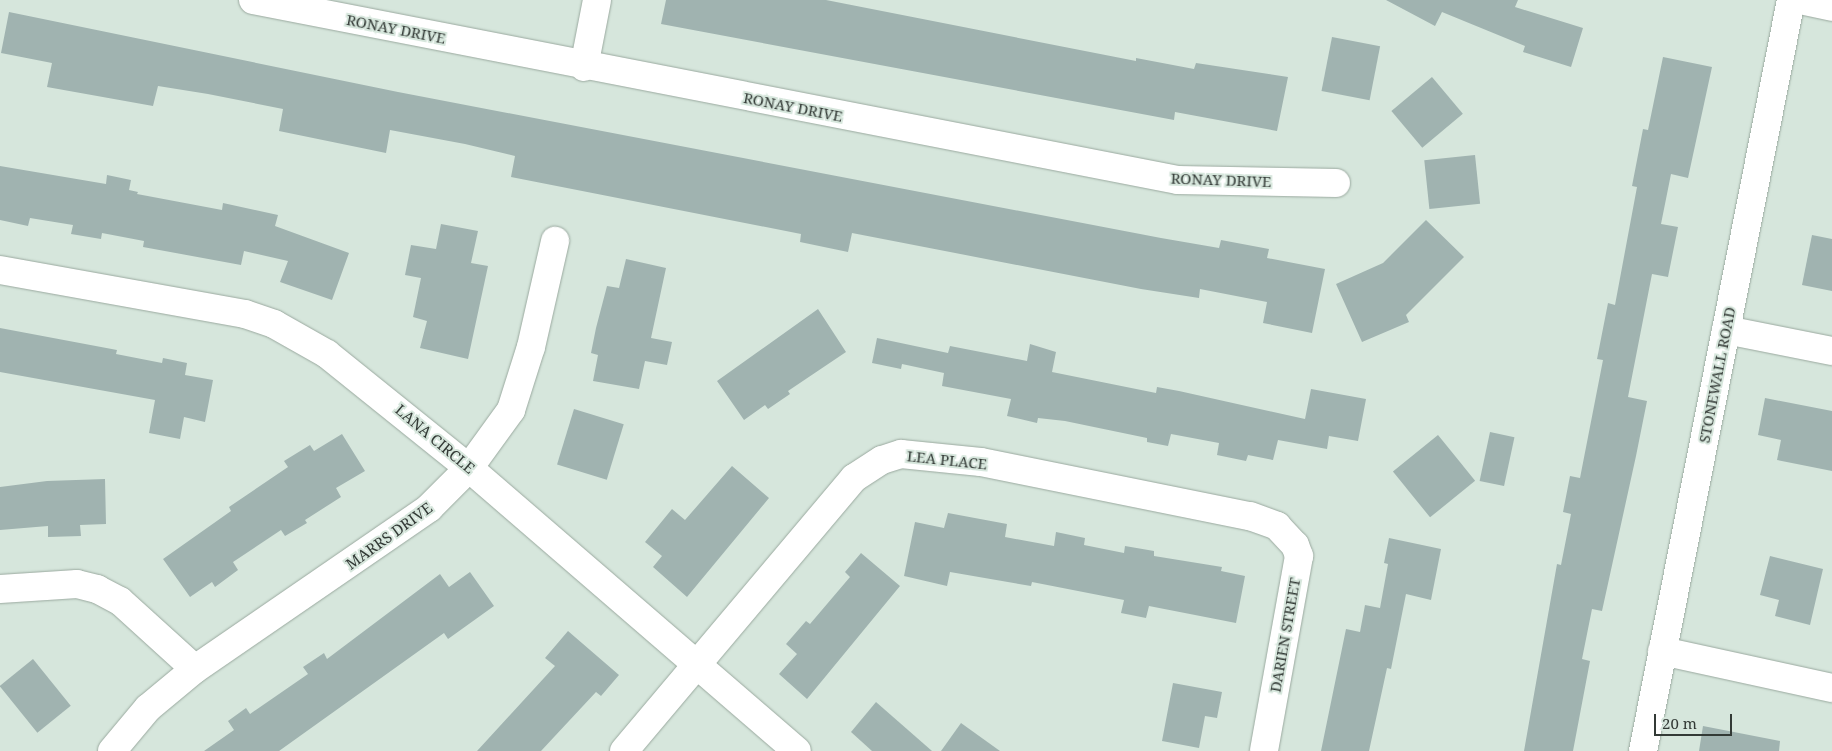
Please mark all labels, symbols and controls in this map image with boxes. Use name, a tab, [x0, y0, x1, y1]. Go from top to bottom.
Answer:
street label: RONAY DRIVE	[345, 11, 447, 47]
street label: RONAY DRIVE	[742, 89, 844, 125]
street label: RONAY DRIVE	[1170, 169, 1272, 191]
street label: STONEWALL ROAD	[1695, 306, 1739, 444]
street label: LANA CIRCLE	[392, 401, 478, 477]
street label: LEA PLACE	[906, 447, 988, 473]
street label: MARRS DRIVE	[342, 499, 436, 573]
street label: DARIEN STREET	[1266, 576, 1304, 694]
scale bar	[1657, 704, 1734, 736]
text: 20 m	[1662, 713, 1697, 733]

